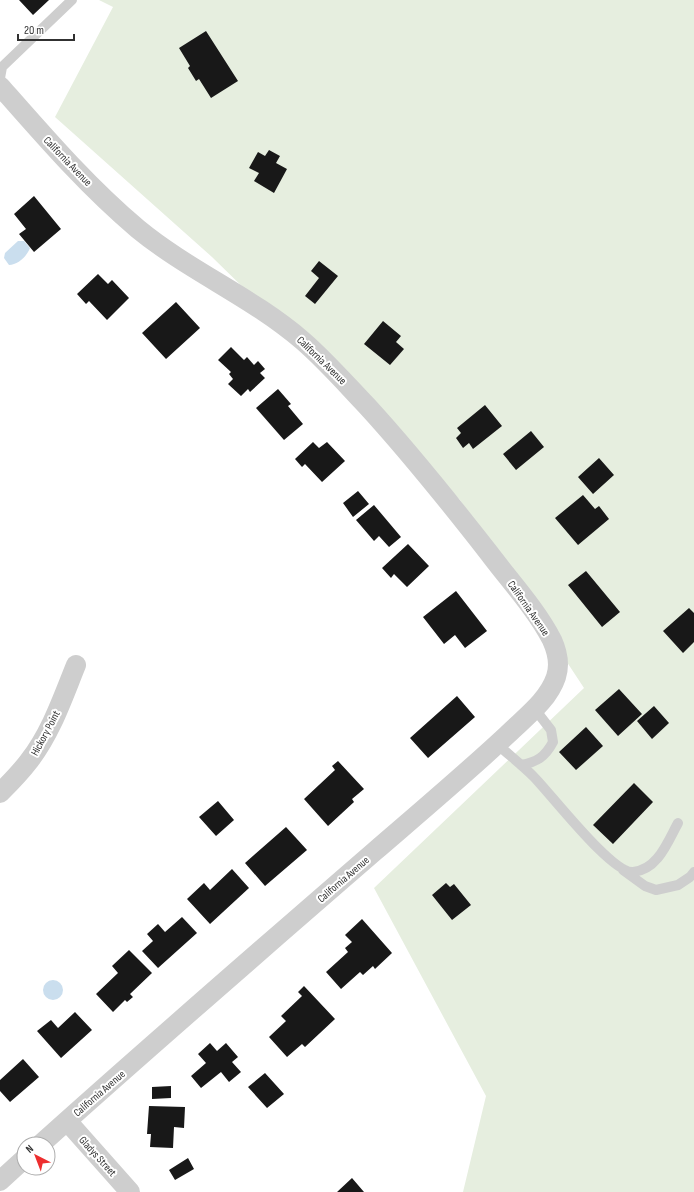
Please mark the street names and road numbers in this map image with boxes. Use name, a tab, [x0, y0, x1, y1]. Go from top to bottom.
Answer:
street label: California Avenue	[41, 134, 95, 189]
street label: California Avenue	[294, 333, 349, 387]
street label: California Avenue	[505, 578, 552, 638]
street label: Hickory Point	[28, 708, 63, 758]
street label: California Avenue	[315, 853, 372, 905]
street label: California Avenue	[71, 1067, 128, 1119]
street label: Gladys Street	[76, 1134, 119, 1180]

